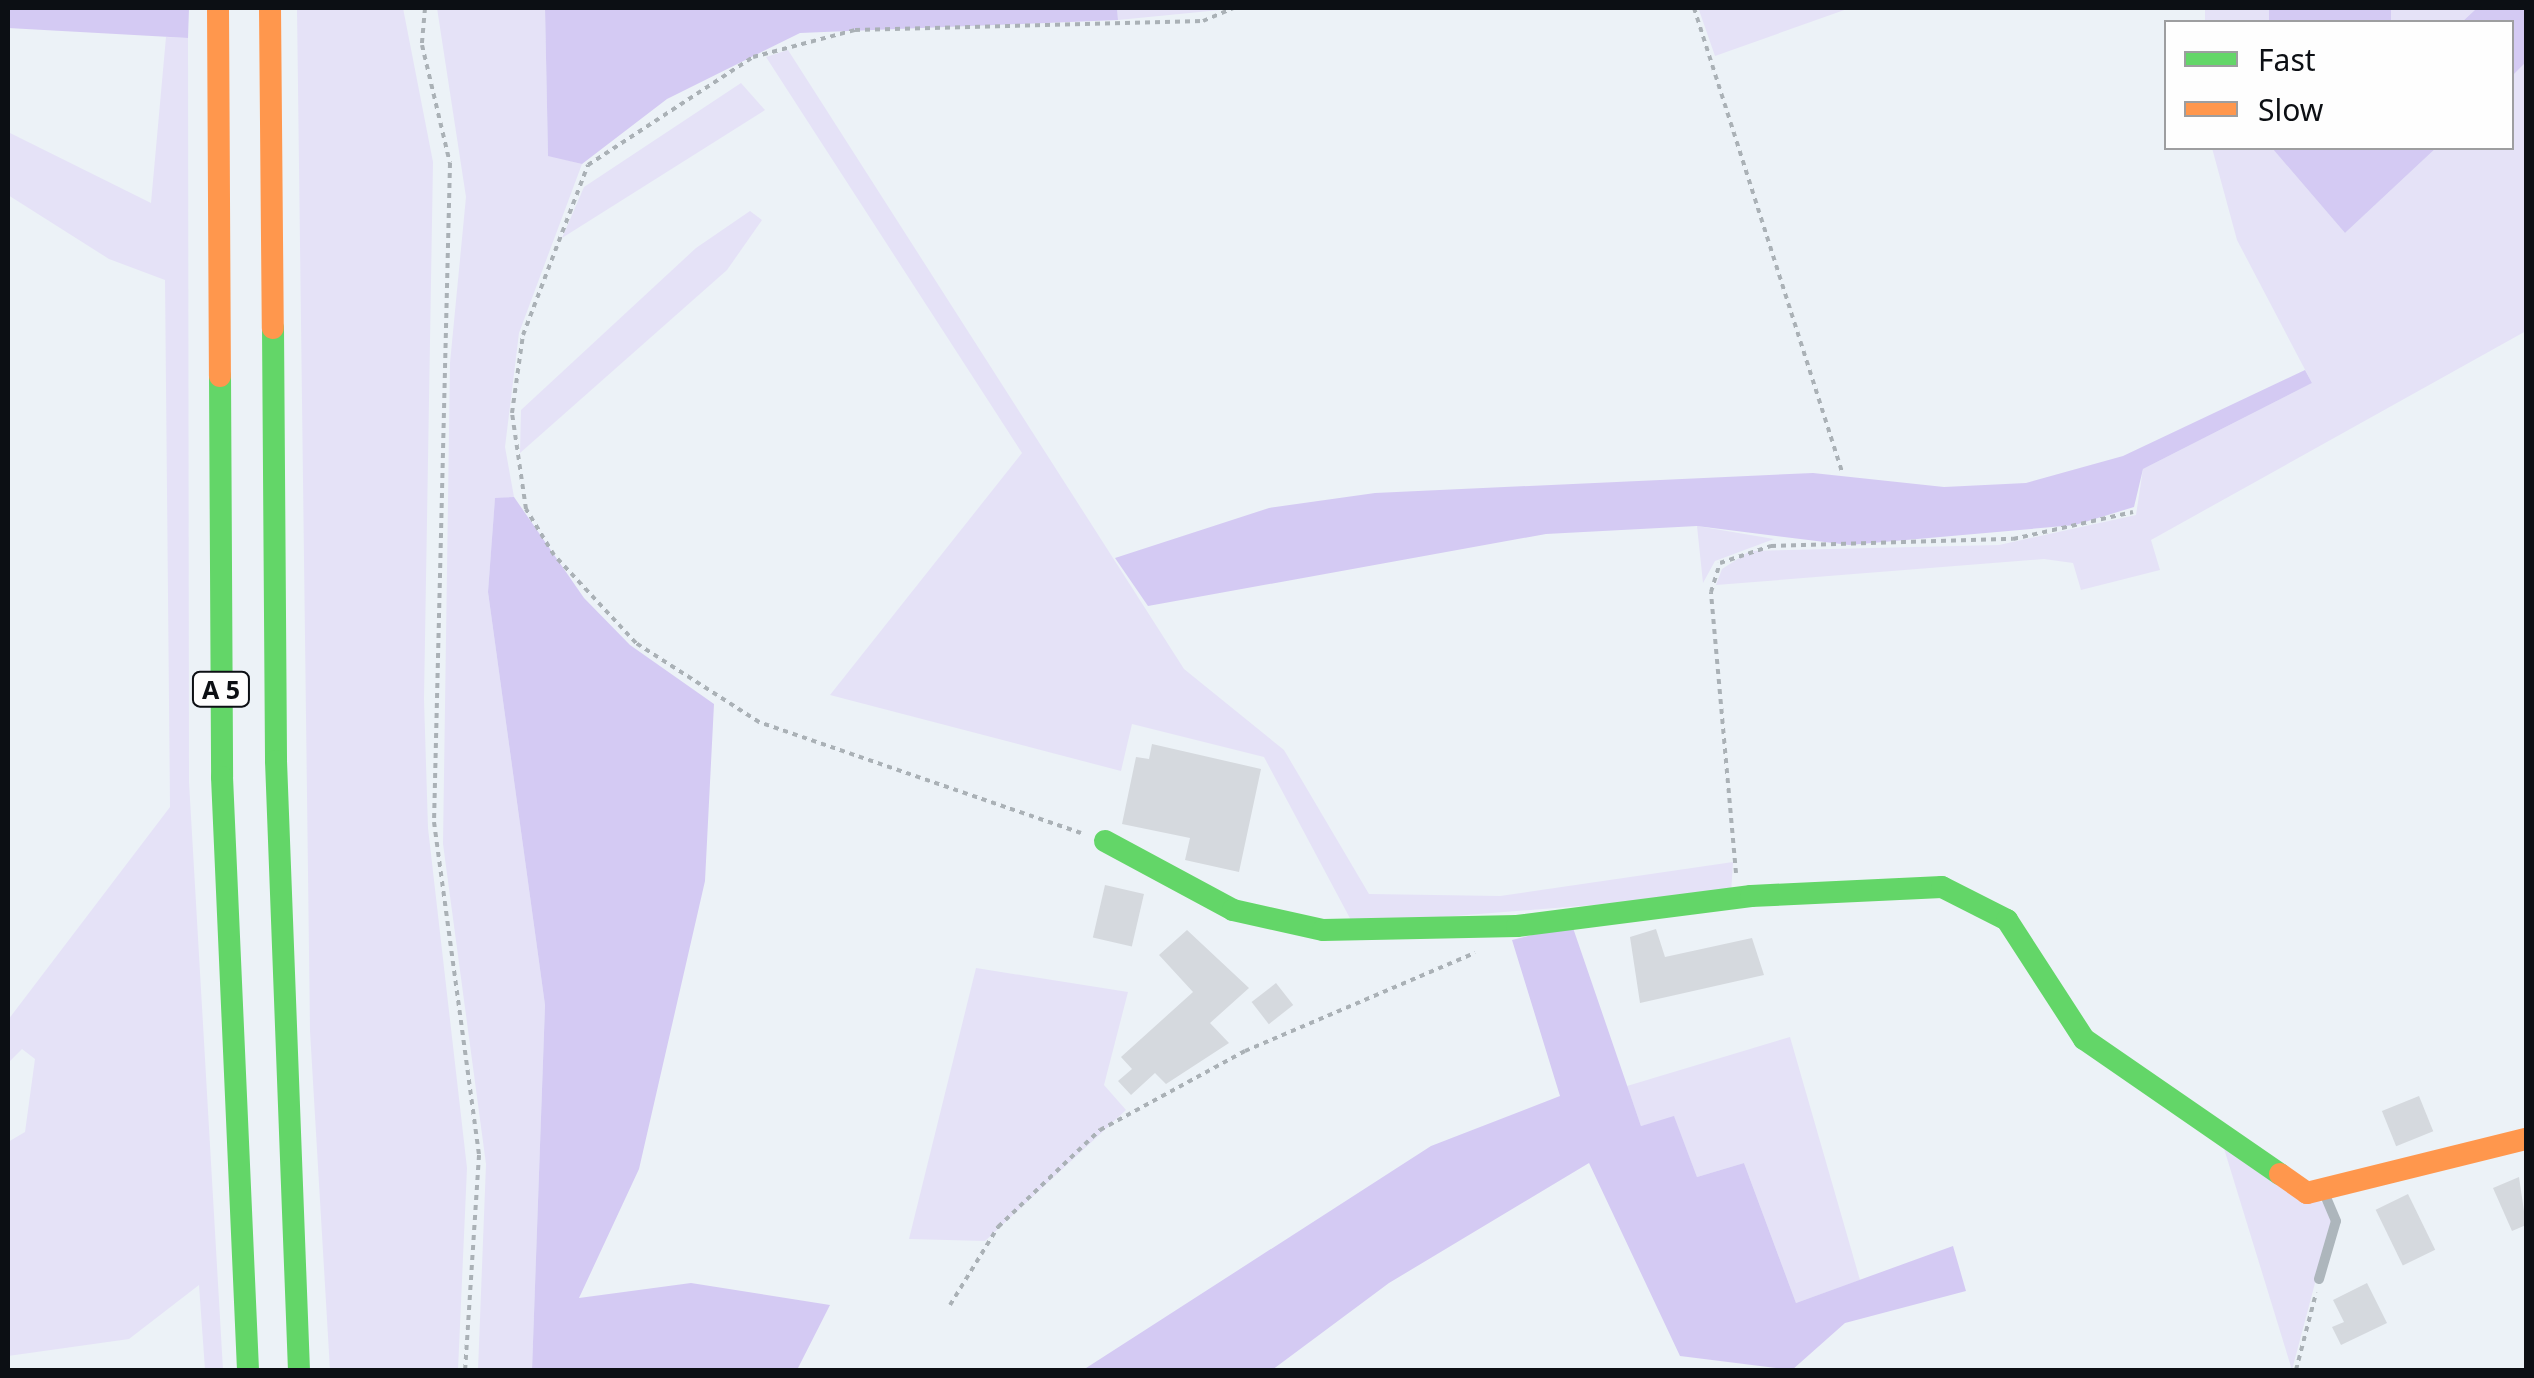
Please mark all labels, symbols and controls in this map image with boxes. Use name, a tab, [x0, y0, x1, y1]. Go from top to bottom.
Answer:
legend	[2164, 20, 2514, 150]
text: Fast	[2258, 39, 2316, 80]
text: Slow	[2258, 89, 2323, 130]
road number: A 5	[191, 669, 251, 709]

